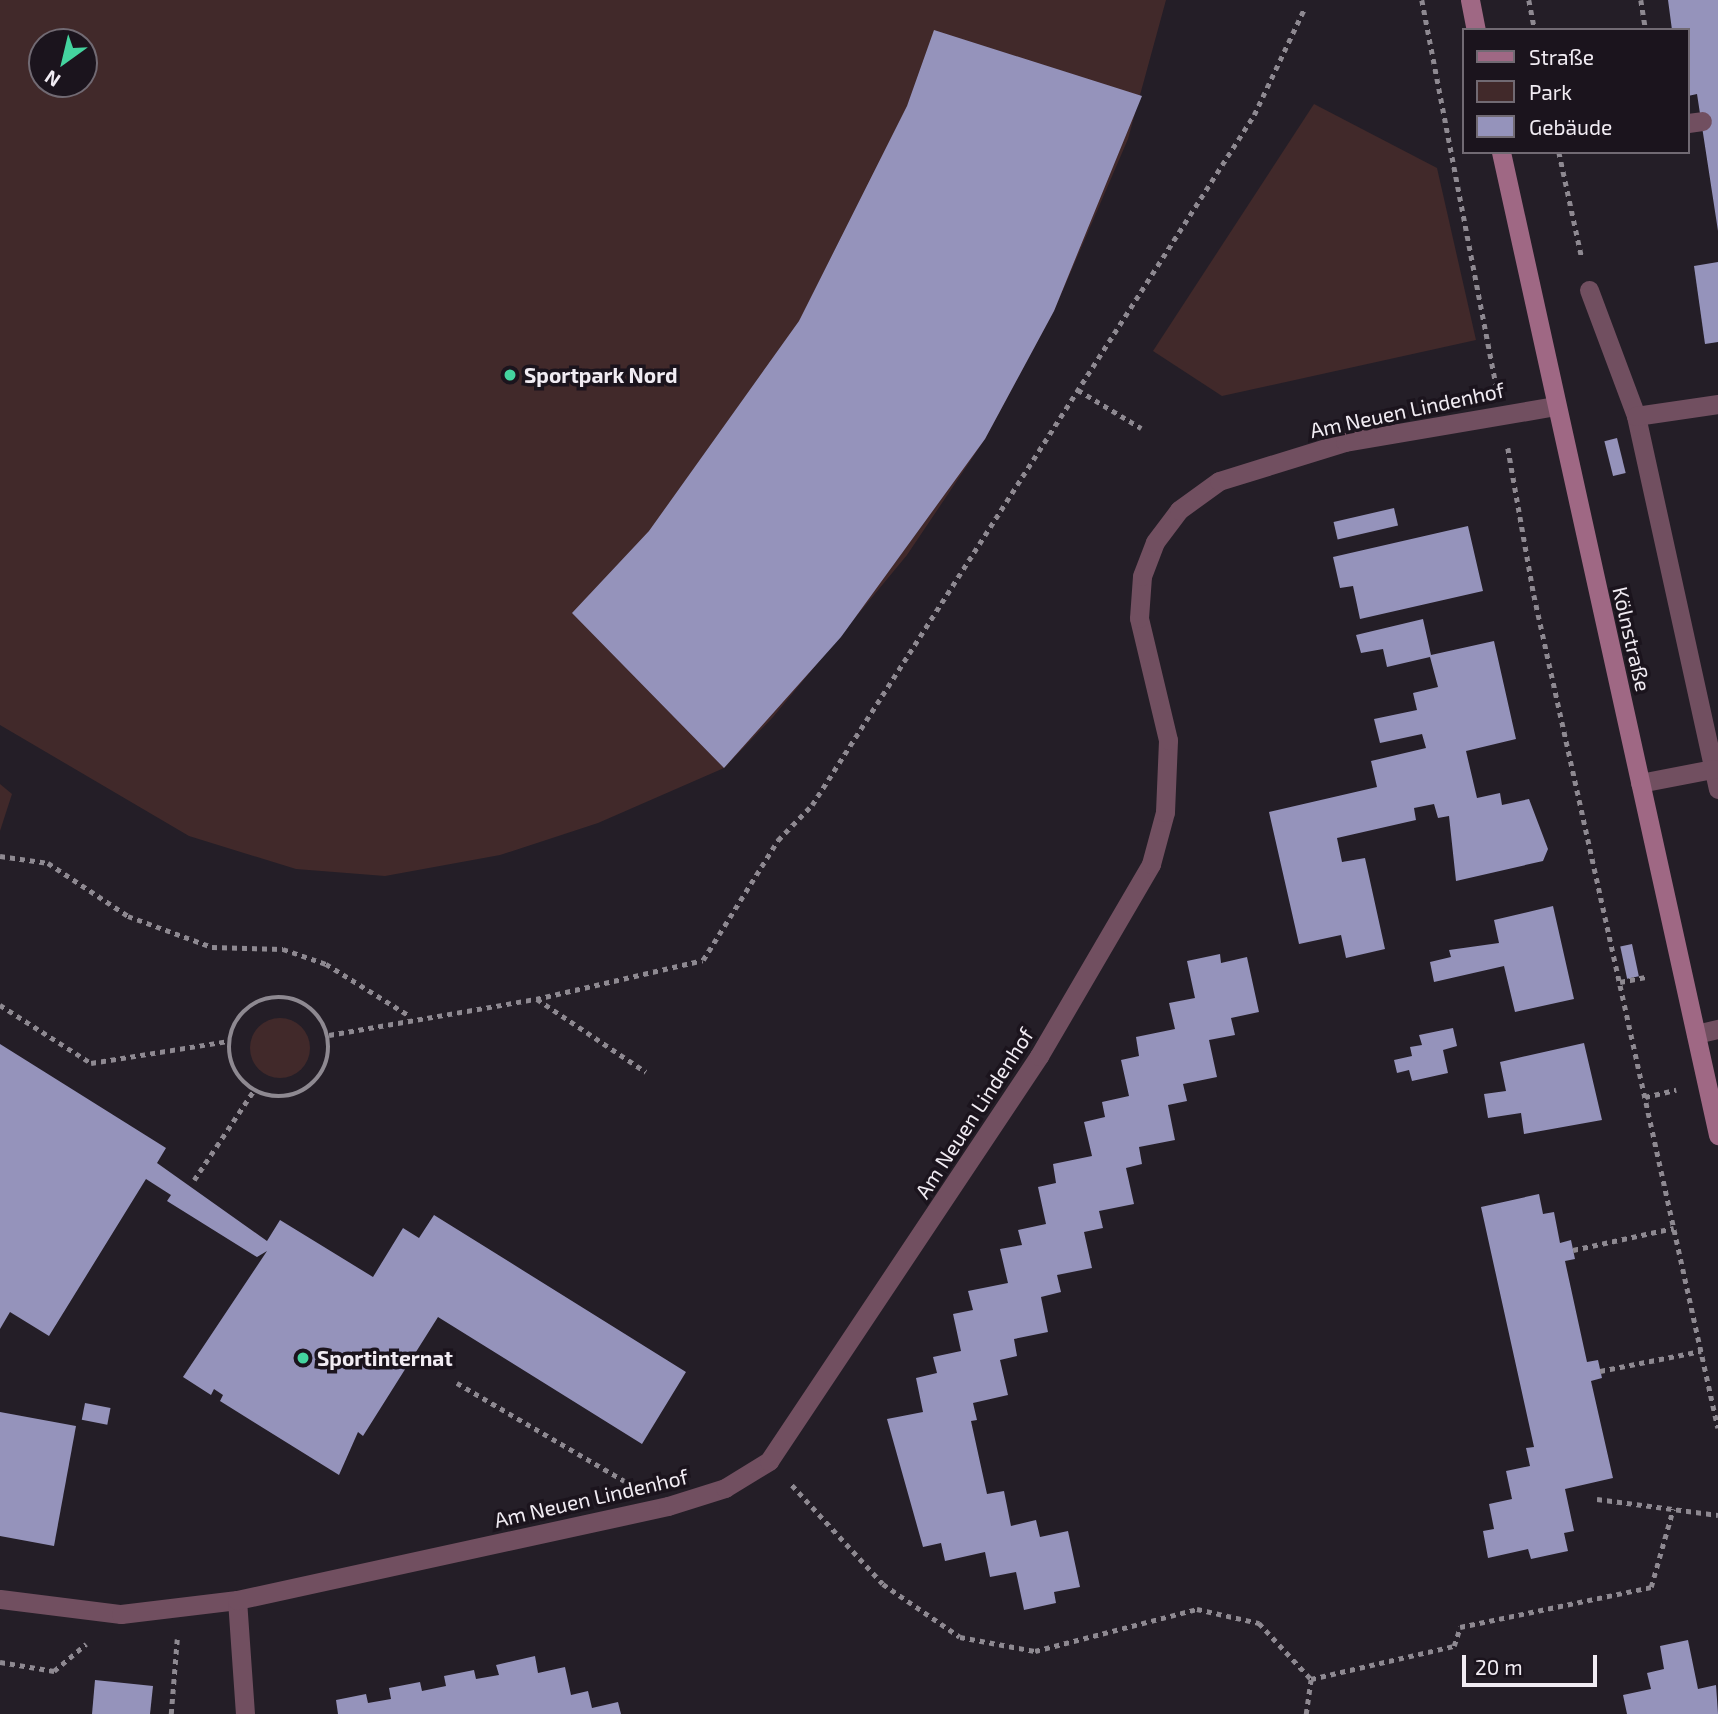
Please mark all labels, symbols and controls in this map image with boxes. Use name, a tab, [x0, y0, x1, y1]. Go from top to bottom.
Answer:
north arrow	[28, 28, 98, 98]
legend	[1462, 28, 1690, 154]
text: Straße	[1529, 44, 1594, 69]
text: N	[40, 66, 64, 93]
text: Park	[1529, 79, 1572, 104]
text: Gebäude	[1529, 114, 1612, 139]
place label: Sportpark Nord	[524, 362, 678, 388]
marker: Sportpark Nord	[502, 367, 518, 383]
street label: Am Neuen Lindenhof	[1307, 377, 1507, 443]
street label: Kölnstraße	[1608, 584, 1656, 694]
street label: Am Neuen Lindenhof	[909, 1023, 1039, 1203]
place label: Sportinternat	[317, 1345, 453, 1371]
marker: Sportinternat	[295, 1350, 311, 1366]
street label: Am Neuen Lindenhof	[492, 1463, 690, 1533]
scale bar	[1466, 1640, 1601, 1684]
text: 20 m	[1475, 1654, 1523, 1679]

